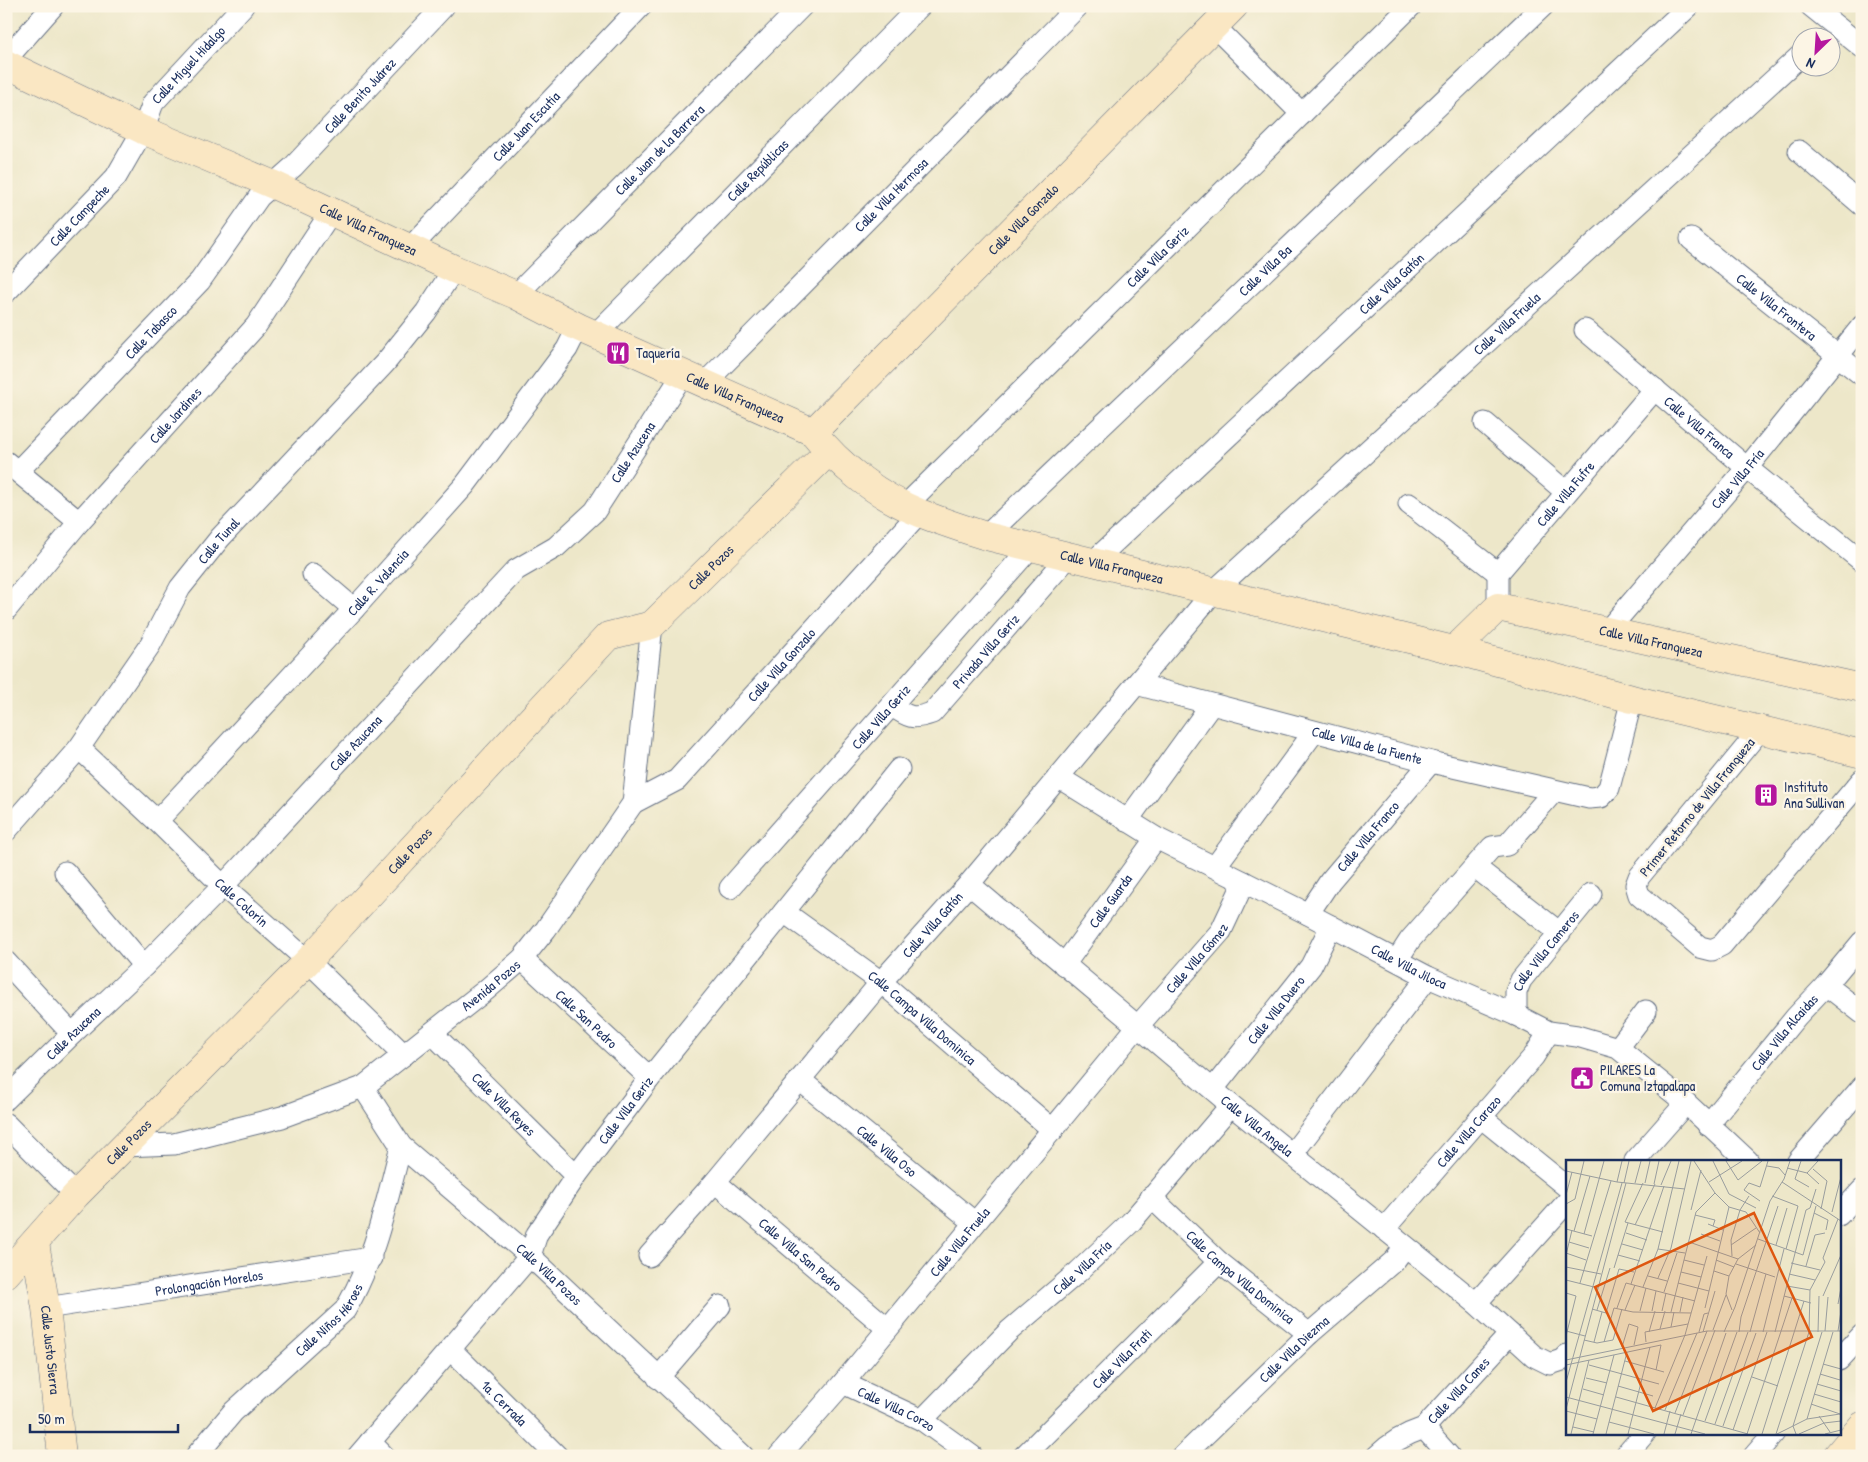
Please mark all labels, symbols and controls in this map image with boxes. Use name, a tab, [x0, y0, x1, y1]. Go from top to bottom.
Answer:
street label: Calle Miguel Hidalgo	[147, 21, 229, 108]
north arrow	[1790, 28, 1840, 78]
street label: Calle Benito Juárez	[319, 53, 400, 137]
text: N	[1802, 54, 1818, 74]
street label: Calle Juan Escutia	[488, 87, 564, 165]
street label: Calle Juan de la Barrera	[610, 100, 709, 199]
street label: Calle Repúblicas	[722, 135, 792, 205]
street label: Calle Villa Hermosa	[850, 153, 932, 236]
street label: Calle Villa Gonzalo	[983, 179, 1063, 259]
street label: Calle Campeche	[45, 180, 113, 250]
street label: Calle Villa Franqueza	[317, 198, 421, 260]
street label: Calle Villa Geriz	[1122, 221, 1193, 291]
street label: Calle Villa Ba	[1234, 240, 1296, 300]
street label: Calle Villa Gatón	[1354, 248, 1428, 319]
street label: Calle Villa Frontera	[1732, 269, 1821, 345]
street label: Calle Villa Fruela	[1469, 287, 1544, 359]
street label: Calle Tabasco	[120, 301, 181, 363]
restaurant icon: Taquería	[605, 340, 631, 366]
place label: Taquería	[636, 343, 680, 363]
street label: Calle Villa Franqueza	[683, 367, 788, 427]
street label: Calle Jardines	[144, 383, 205, 447]
street label: Calle Villa Franca	[1660, 391, 1739, 463]
street label: Calle Azucena	[606, 417, 659, 486]
street label: Calle Villa Fría	[1706, 444, 1768, 513]
street label: Calle Villa Fufre	[1532, 456, 1599, 530]
street label: Calle Tunal	[193, 513, 244, 568]
street label: Calle Pozos	[683, 540, 737, 594]
street label: Calle R. Valencia	[342, 544, 413, 620]
street label: Calle Villa Franqueza	[1058, 544, 1166, 588]
street label: Privada Villa Geriz	[948, 610, 1023, 692]
street label: Calle Villa Franqueza	[1597, 620, 1705, 661]
street label: Calle Villa Gonzalo	[743, 623, 820, 706]
street label: Calle Villa Geriz	[847, 680, 914, 753]
street label: Calle Azucena	[325, 710, 386, 775]
street label: Calle Villa de la Fuente	[1310, 721, 1425, 768]
street label: Primer Retorno de Villa Franqueza	[1635, 733, 1760, 881]
place label: Instituto Ana Sullivan	[1784, 777, 1844, 812]
building icon: Instituto Ana Sullivan	[1753, 782, 1779, 808]
street label: Calle Villa Franco	[1332, 796, 1403, 876]
street label: Calle Pozos	[383, 823, 436, 878]
street label: Calle Guarda	[1084, 870, 1136, 932]
street label: Calle Colorín	[211, 873, 273, 931]
street label: Calle Villa Gatón	[897, 887, 967, 962]
street label: Calle Villa Cameros	[1507, 906, 1583, 994]
street label: Calle Villa Gómez	[1161, 920, 1232, 997]
street label: Calle Villa Jiloca	[1368, 939, 1450, 993]
street label: Avenida Pozos	[457, 955, 524, 1015]
street label: Calle Campa Villa Dominica	[864, 966, 981, 1069]
street label: Calle Villa Duero	[1242, 971, 1309, 1048]
street label: Calle San Pedro	[552, 985, 622, 1052]
street label: Calle Villa Alcaidas	[1746, 990, 1822, 1074]
street label: Calle Azucena	[41, 1002, 105, 1064]
place label: PILARES La Comuna Iztapalapa	[1600, 1060, 1696, 1096]
public building icon: PILARES La Comuna Iztapalapa	[1569, 1065, 1595, 1091]
street label: Calle Villa Reyes	[468, 1068, 540, 1140]
street label: Calle Villa Geriz	[593, 1072, 657, 1148]
street label: Calle Villa Angela	[1217, 1090, 1298, 1161]
street label: Calle Villa Carazo	[1432, 1091, 1505, 1171]
street label: Calle Pozos	[101, 1115, 155, 1169]
street label: Calle Villa Oso	[853, 1120, 921, 1181]
inset map	[1566, 1160, 1840, 1434]
street label: Calle Villa Fruela	[925, 1203, 994, 1280]
street label: Calle Villa San Pedro	[755, 1213, 847, 1295]
street label: Calle Campa Villa Dominica	[1182, 1225, 1299, 1328]
street label: Calle Villa Fría	[1048, 1235, 1115, 1299]
street label: Calle Villa Pozos	[512, 1238, 586, 1309]
street label: Prolongación Morelos	[154, 1265, 264, 1300]
street label: Calle Niños Héroes	[290, 1280, 367, 1360]
street label: Calle Justo Sierra	[37, 1304, 65, 1396]
street label: Calle Villa Diezma	[1254, 1311, 1333, 1387]
street label: Calle Villa Frati	[1087, 1324, 1156, 1393]
street label: Calle Villa Canes	[1422, 1353, 1493, 1428]
street label: 1a. Cerrada	[477, 1376, 532, 1430]
street label: Calle Villa Corzo	[854, 1381, 939, 1436]
scale bar	[30, 1402, 178, 1434]
text: 50 m	[38, 1408, 65, 1429]

